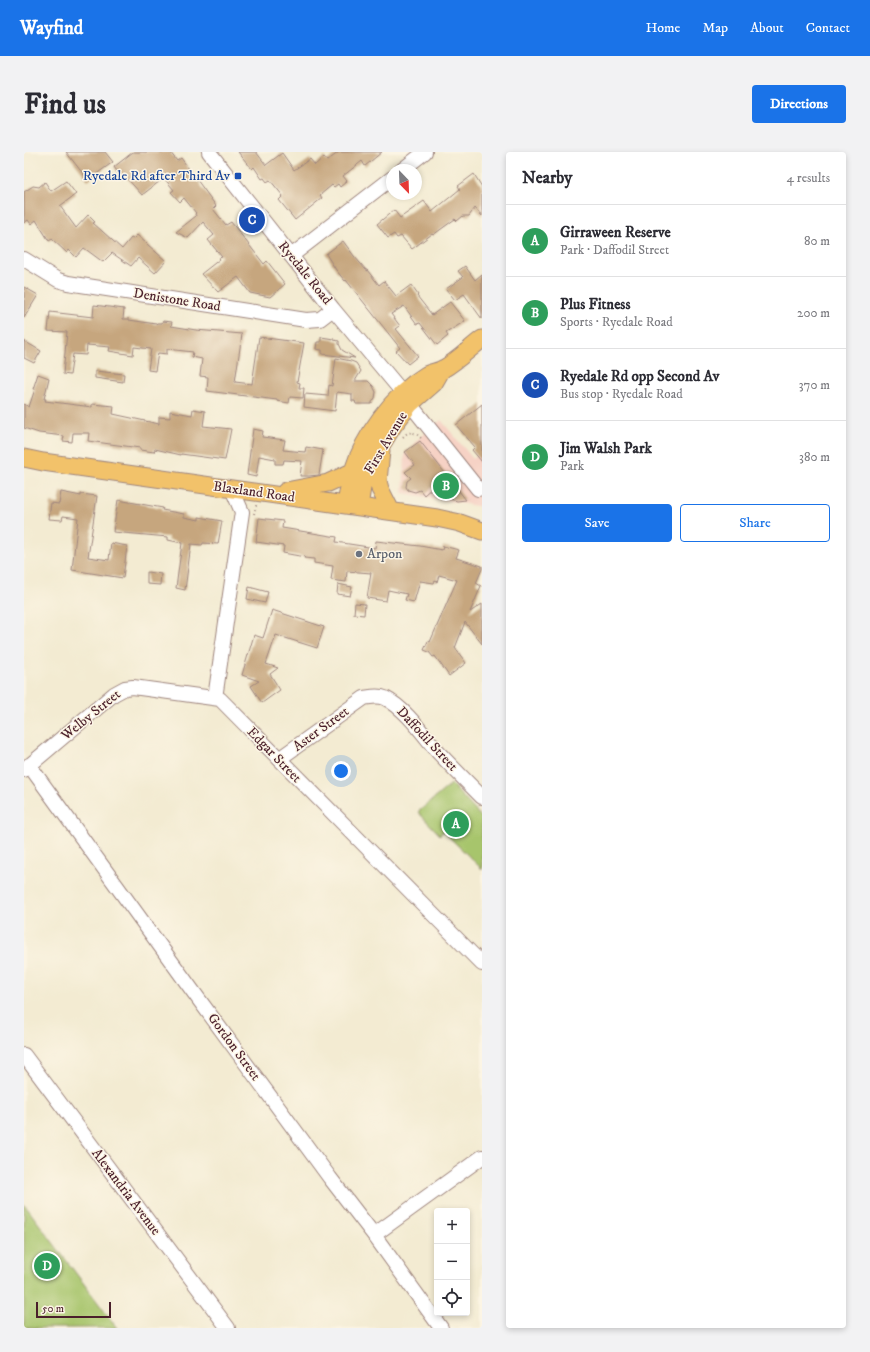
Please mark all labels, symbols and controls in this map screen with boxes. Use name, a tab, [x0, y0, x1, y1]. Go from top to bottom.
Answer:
text: Wayfind	[20, 17, 83, 40]
text: Home	[646, 19, 680, 37]
text: Map	[702, 19, 728, 37]
text: About	[750, 19, 784, 37]
text: Contact	[806, 19, 850, 37]
button: Directions	[752, 85, 846, 123]
text: Find us	[24, 87, 106, 122]
north arrow	[386, 164, 422, 200]
place label: Ryedale Rd after Third Av	[83, 167, 231, 185]
text: Nearby	[522, 167, 572, 189]
text: 4 results	[787, 170, 830, 186]
marker: Ryedale Rd after Third Av	[233, 171, 243, 181]
pin: C	[239, 205, 265, 235]
text: Girraween Reserve	[560, 223, 671, 242]
text: A	[531, 233, 539, 249]
text: 80 m	[804, 233, 830, 249]
street label: Ryedale Road	[274, 238, 336, 308]
text: Park · Daffodil Street	[560, 242, 669, 258]
street label: Denistone Road	[132, 284, 222, 316]
text: Plus Fitness	[560, 295, 630, 314]
text: B	[531, 305, 539, 321]
text: 200 m	[797, 305, 830, 321]
text: Sports · Ryedale Road	[560, 314, 673, 330]
text: Ryedale Rd opp Second Av	[560, 367, 719, 386]
text: C	[531, 377, 539, 393]
text: 370 m	[799, 377, 830, 393]
text: Bus stop · Ryedale Road	[560, 386, 683, 402]
street label: First Avenue	[360, 408, 412, 478]
text: Jim Walsh Park	[560, 439, 652, 458]
text: D	[530, 449, 540, 465]
text: 380 m	[799, 449, 830, 465]
text: Park	[560, 458, 584, 474]
pin: B	[433, 471, 459, 501]
street label: Blaxland Road	[212, 477, 296, 507]
button: Save	[522, 504, 672, 542]
button: Share	[680, 504, 830, 542]
place label: Arpon	[367, 545, 403, 563]
marker: Arpon	[354, 549, 364, 559]
street label: Welby Street	[57, 685, 125, 745]
street label: Aster Street	[289, 702, 353, 755]
street label: Daffodil Street	[392, 703, 462, 775]
street label: Edgar Street	[243, 723, 305, 787]
your location	[331, 761, 351, 781]
pin: A	[443, 809, 469, 839]
street label: Gordon Street	[204, 1010, 265, 1085]
street label: Alexandria Avenue	[87, 1145, 165, 1239]
map controls	[434, 1208, 470, 1316]
button: +	[434, 1208, 470, 1244]
button: −	[434, 1244, 470, 1280]
pin: D	[34, 1251, 60, 1281]
button: locate	[434, 1280, 470, 1316]
scale bar	[36, 1300, 111, 1319]
text: 50 m	[42, 1302, 64, 1316]

